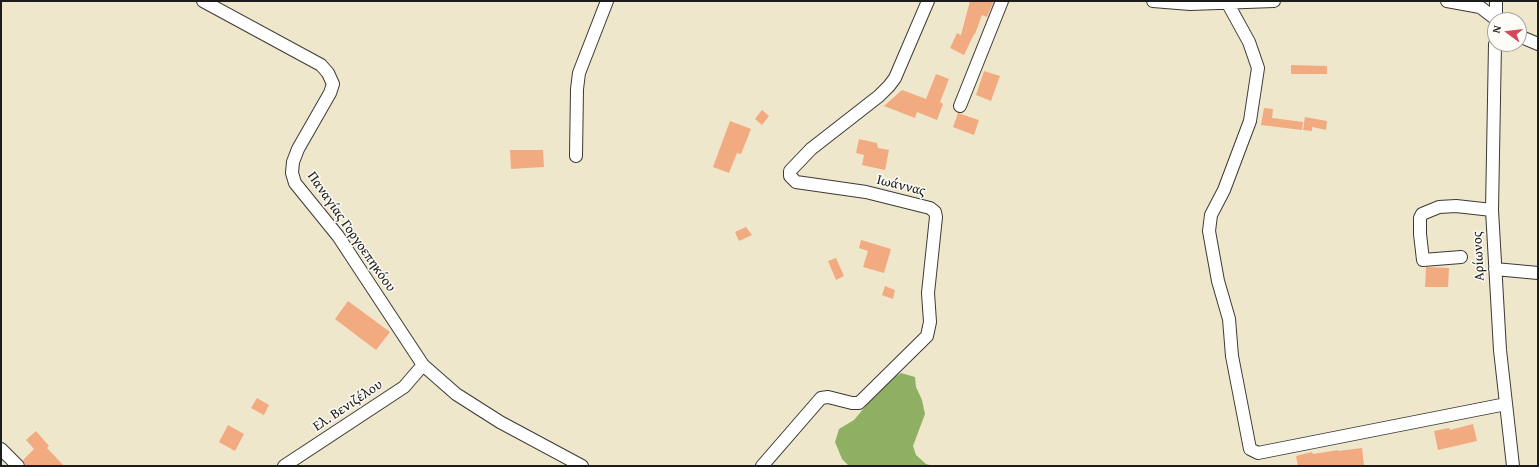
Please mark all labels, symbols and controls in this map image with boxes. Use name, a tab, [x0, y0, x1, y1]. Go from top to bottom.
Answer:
north arrow	[1487, 12, 1527, 52]
text: N	[1488, 24, 1505, 35]
street label: Παναγίας Γοργοεπηκόου	[303, 169, 399, 295]
street label: Ιωάννας	[875, 172, 927, 200]
street label: Αρίωνος	[1469, 231, 1489, 281]
street label: Ελ. Βενιζέλου	[310, 377, 386, 435]

